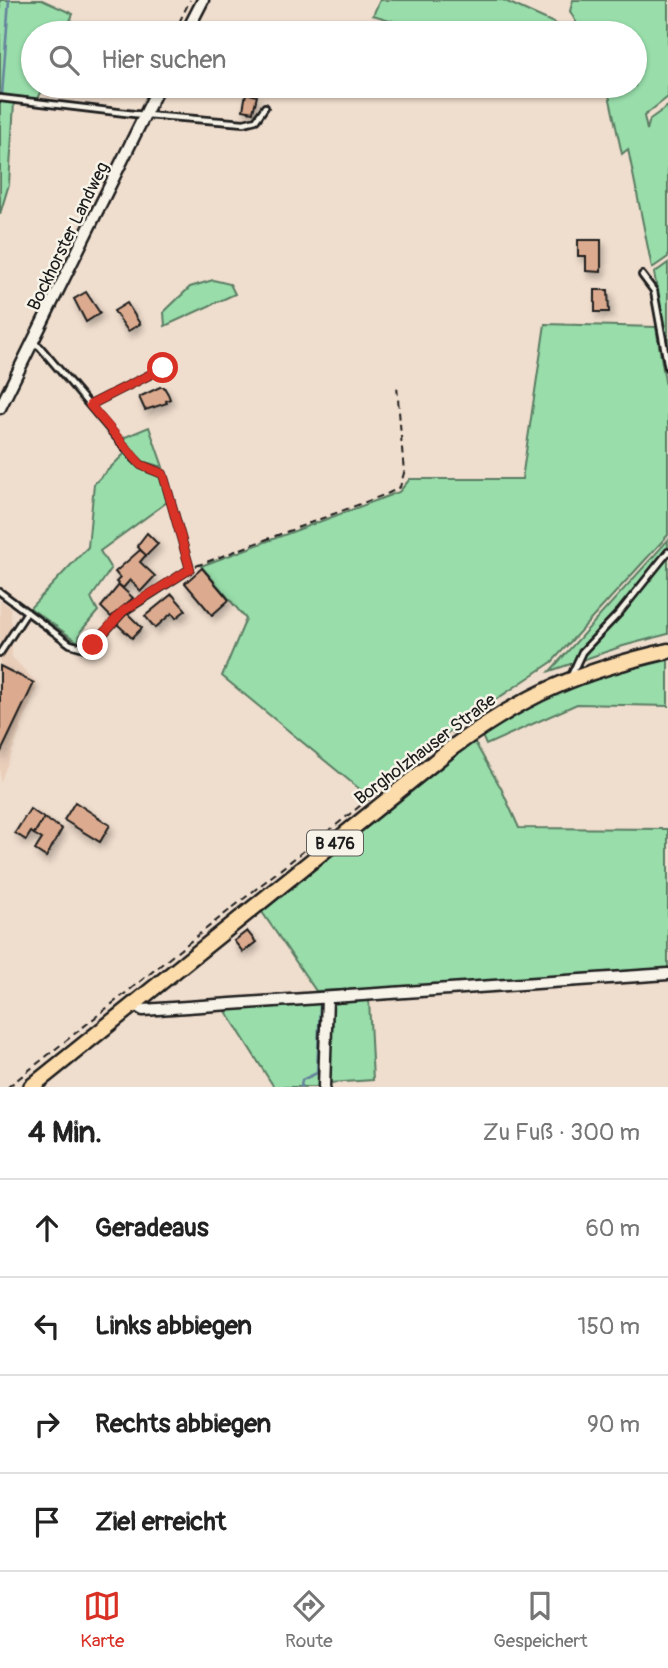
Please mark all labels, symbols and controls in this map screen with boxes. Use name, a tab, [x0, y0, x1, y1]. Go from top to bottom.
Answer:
search box	[21, 21, 647, 98]
icon: search	[45, 41, 83, 79]
text: Hier suchen	[101, 44, 226, 76]
street label: Bockhorster Landweg	[22, 158, 114, 314]
route start	[147, 352, 178, 383]
route end	[77, 629, 108, 660]
street label: Borgholzhauser Straße	[350, 689, 501, 810]
road number: B 476	[307, 830, 363, 856]
text: 4 Min.	[28, 1114, 102, 1151]
text: Zu Fuß · 300 m	[483, 1118, 640, 1147]
icon: ahead	[28, 1209, 66, 1247]
text: Geradeaus	[95, 1212, 209, 1244]
text: 60 m	[585, 1214, 640, 1243]
icon: left	[28, 1307, 66, 1345]
text: Links abbiegen	[95, 1310, 252, 1342]
text: 150 m	[577, 1312, 640, 1341]
icon: right	[28, 1405, 66, 1443]
text: Rechts abbiegen	[95, 1408, 271, 1440]
text: 90 m	[587, 1410, 640, 1439]
icon: arrive	[28, 1503, 66, 1541]
text: Ziel erreicht	[95, 1506, 226, 1538]
tab: Karte	[80, 1587, 124, 1653]
tab: Route	[285, 1587, 333, 1653]
tab: Gespeichert	[493, 1587, 588, 1653]

